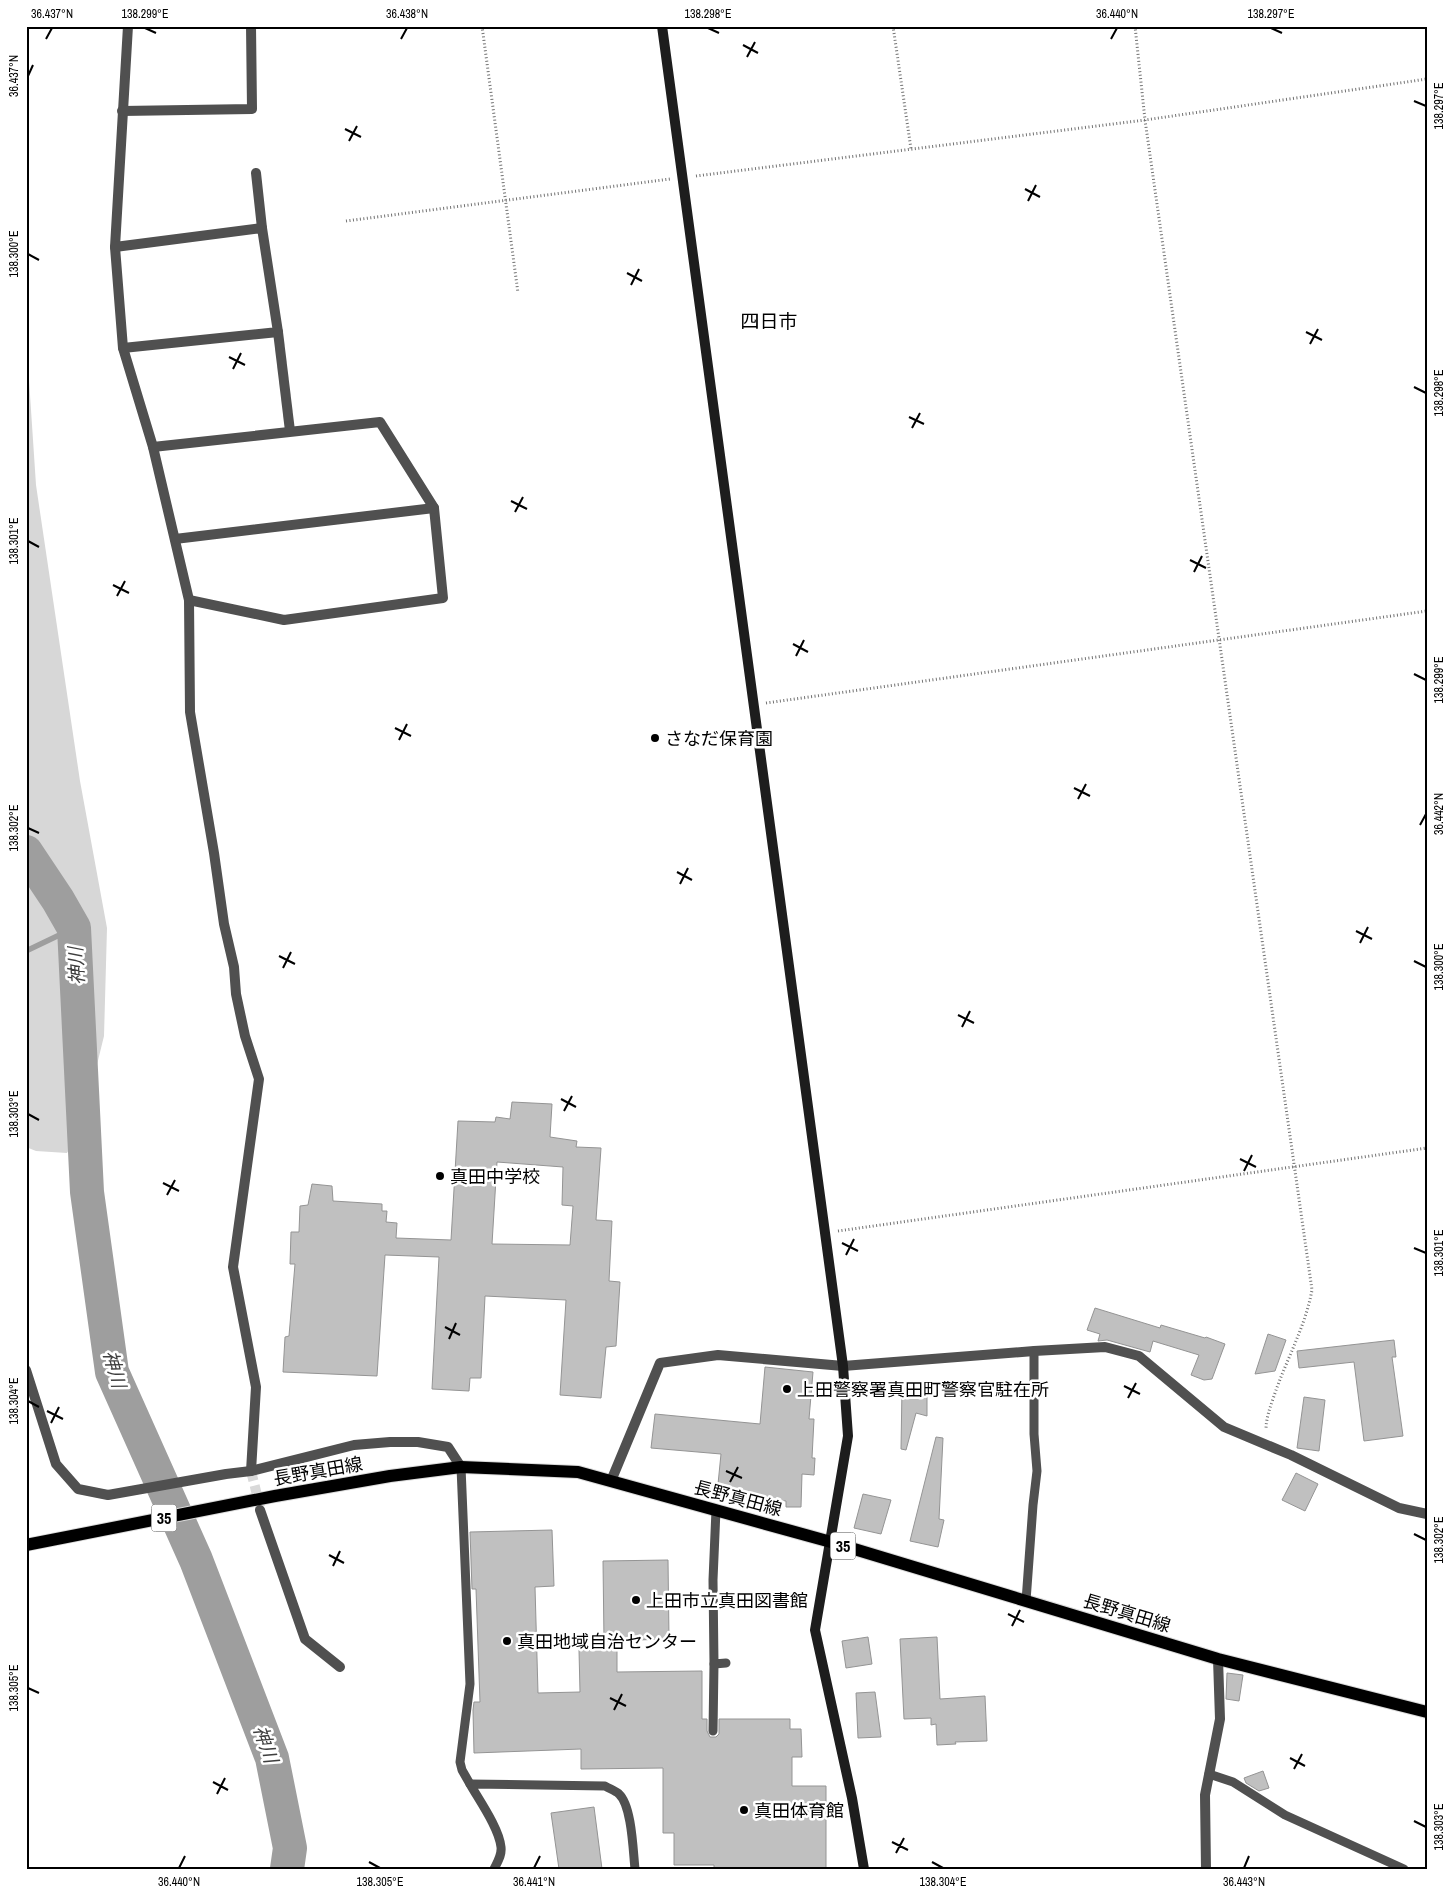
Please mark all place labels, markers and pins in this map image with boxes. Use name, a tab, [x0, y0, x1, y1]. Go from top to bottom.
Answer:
place label: さなだ保育園	[665, 726, 773, 751]
marker: さなだ保育園	[649, 732, 661, 744]
place label: 真田中学校	[450, 1164, 540, 1189]
marker: 真田中学校	[434, 1170, 446, 1182]
place label: 上田警察署真田町警察官駐在所	[797, 1377, 1049, 1402]
marker: 上田警察署真田町警察官駐在所	[781, 1383, 793, 1395]
place label: 上田市立真田図書館	[646, 1588, 808, 1613]
marker: 上田市立真田図書館	[630, 1594, 642, 1606]
place label: 真田地域自治センター	[517, 1629, 697, 1654]
marker: 真田地域自治センター	[501, 1635, 513, 1647]
place label: 真田体育館	[754, 1798, 844, 1823]
marker: 真田体育館	[738, 1804, 750, 1816]

